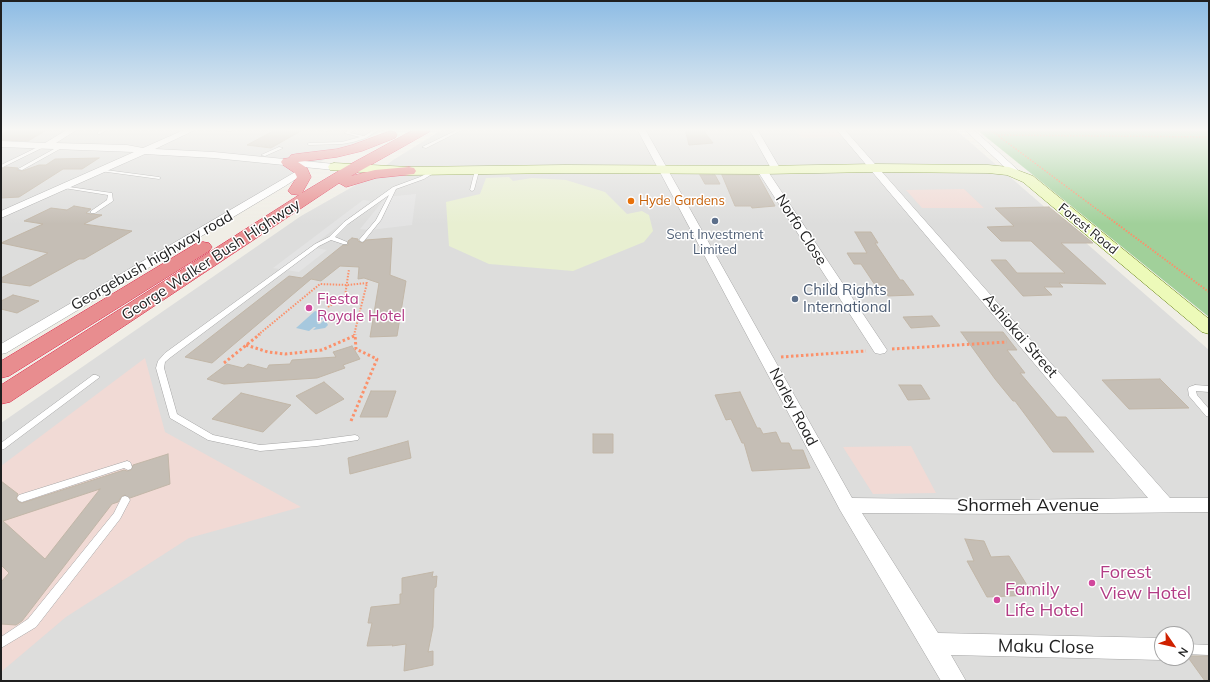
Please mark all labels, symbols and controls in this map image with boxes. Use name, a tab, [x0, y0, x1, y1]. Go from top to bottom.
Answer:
street label: Norfo Close	[771, 191, 831, 269]
place label: Hyde Gardens	[639, 193, 725, 209]
street label: George Walker Bush Highway	[118, 195, 304, 325]
marker: Hyde Gardens	[626, 196, 636, 206]
street label: Forest Road	[1055, 200, 1121, 258]
street label: Georgebush highway road	[68, 207, 236, 315]
marker: Sent Investment Limited	[710, 216, 720, 226]
place label: Sent Investment Limited	[666, 227, 764, 258]
place label: Child Rights International	[803, 281, 891, 316]
place label: Fiesta Royale Hotel	[317, 290, 405, 325]
street label: Ashiokai Street	[979, 291, 1061, 381]
marker: Child Rights International	[790, 294, 800, 304]
marker: Fiesta Royale Hotel	[304, 303, 314, 313]
street label: Norley Road	[765, 365, 821, 449]
street label: Shormeh Avenue	[957, 495, 1099, 517]
place label: Forest View Hotel	[1100, 562, 1191, 604]
marker: Forest View Hotel	[1087, 578, 1097, 588]
place label: Family Life Hotel	[1005, 579, 1084, 622]
marker: Family Life Hotel	[992, 595, 1002, 605]
north arrow	[1154, 626, 1194, 666]
street label: Maku Close	[998, 635, 1094, 659]
text: N	[1175, 645, 1191, 660]

